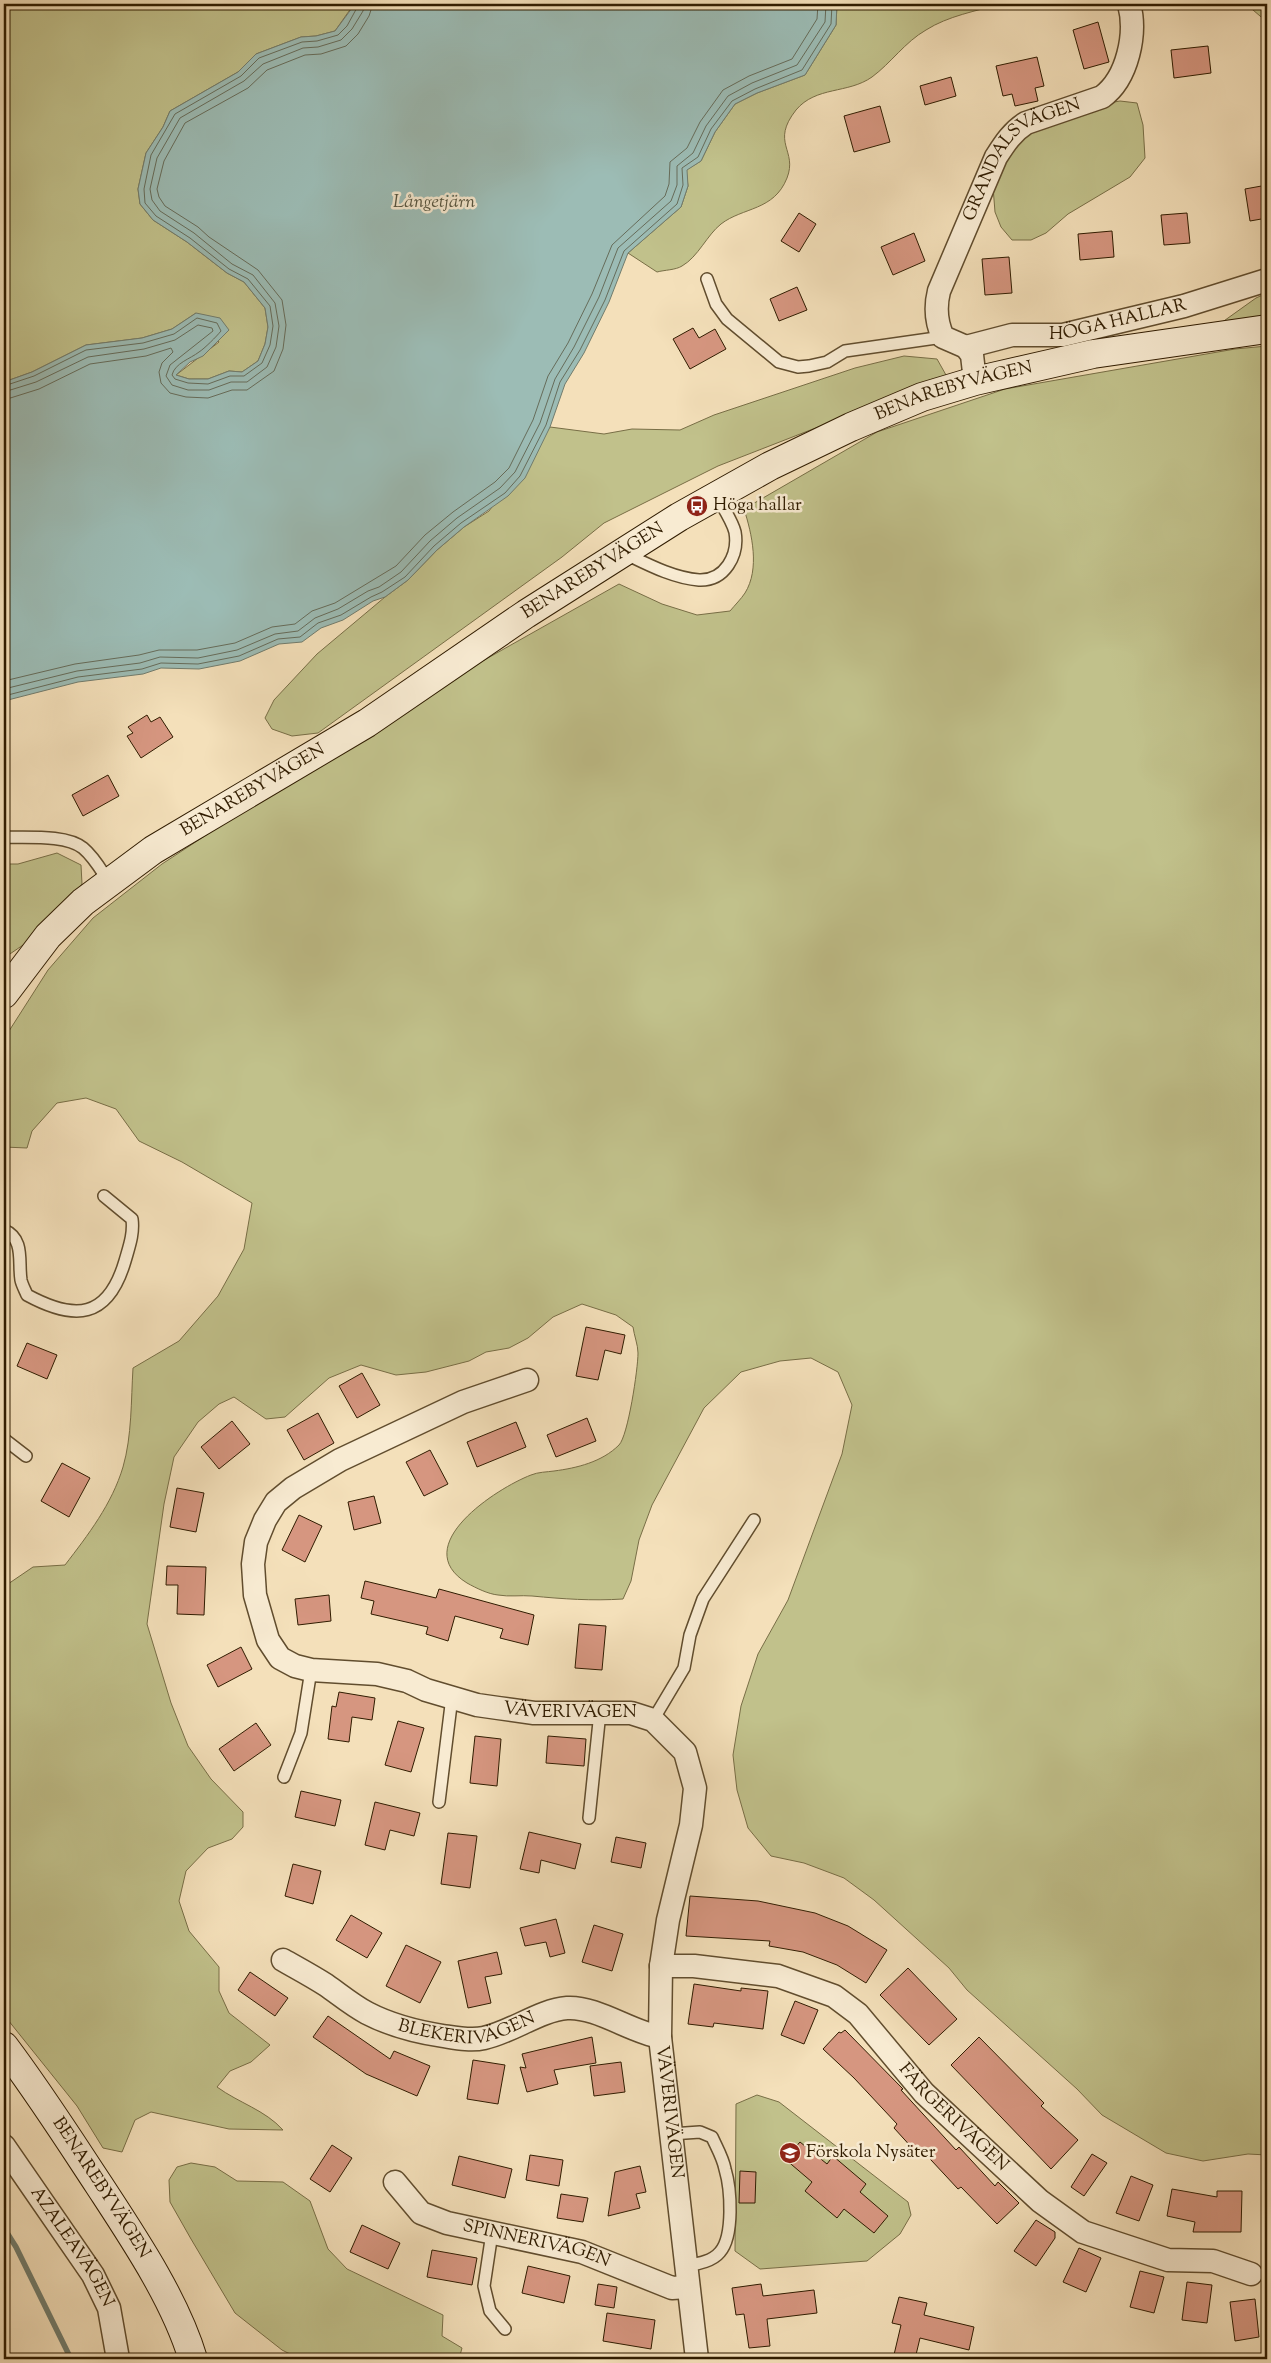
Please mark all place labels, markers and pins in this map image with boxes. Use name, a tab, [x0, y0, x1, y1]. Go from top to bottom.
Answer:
place label: Höga hallar	[713, 493, 802, 519]
bus stop icon: Höga hallar	[685, 494, 709, 518]
place label: Förskola Nysäter	[806, 2140, 936, 2166]
school or university icon: Förskola Nysäter	[778, 2141, 802, 2165]

